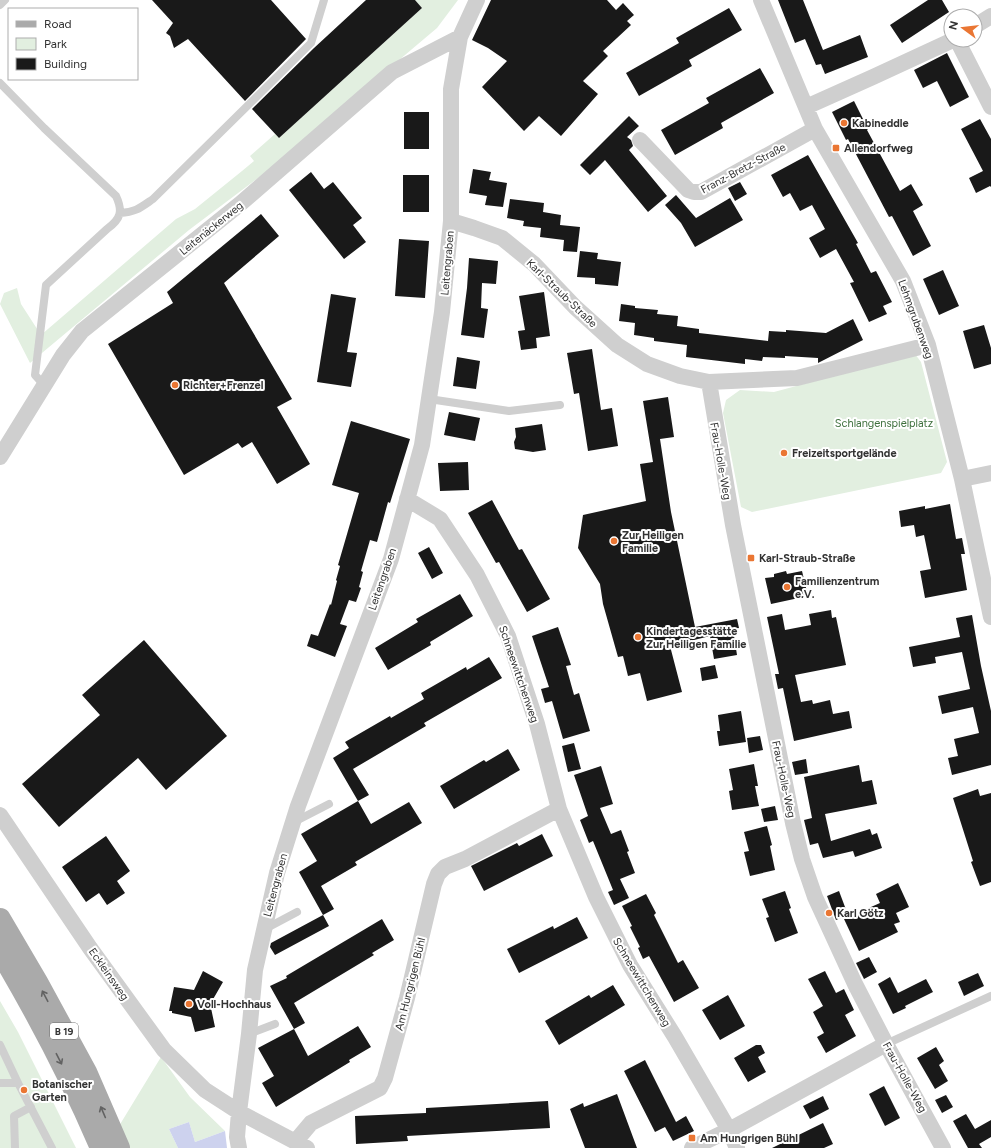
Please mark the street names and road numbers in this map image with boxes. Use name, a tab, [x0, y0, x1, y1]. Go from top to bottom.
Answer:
street label: Franz-Bretz-Straße	[699, 141, 788, 196]
street label: Leitenäckerweg	[177, 199, 246, 258]
street label: Leitengraben	[438, 230, 457, 296]
street label: Karl-Straub-Straße	[524, 256, 600, 330]
street label: Lehmgrubenweg	[895, 278, 936, 360]
street label: Frau-Holle-Weg	[707, 421, 734, 501]
street label: Leitengraben	[366, 546, 399, 612]
street label: Schneewittchenweg	[496, 624, 541, 724]
street label: Frau-Holle-Weg	[769, 739, 798, 819]
street label: Leitengraben	[261, 852, 290, 918]
street label: Schneewittchenweg	[610, 935, 673, 1029]
street label: Am Hungrigen Bühl	[393, 936, 428, 1032]
street label: Eckleinsweg	[86, 946, 131, 1003]
road number: B 19	[50, 1023, 78, 1039]
street label: Frau-Holle-Weg	[880, 1040, 929, 1115]

